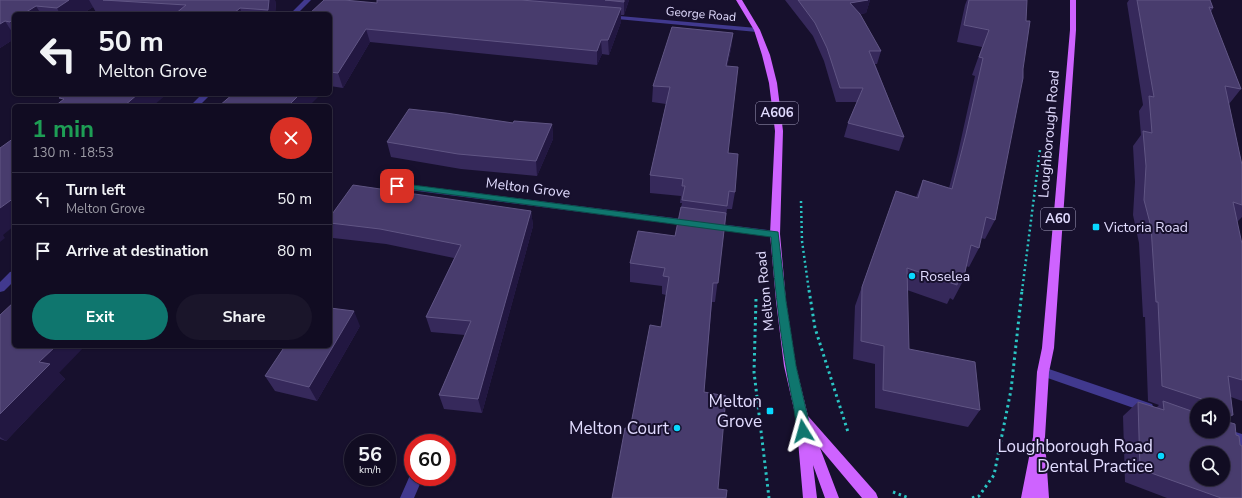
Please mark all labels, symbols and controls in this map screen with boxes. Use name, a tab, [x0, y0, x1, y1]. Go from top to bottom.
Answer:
street label: George Road	[665, 3, 737, 25]
text: 50 m	[98, 23, 164, 61]
icon: left	[32, 28, 84, 80]
text: Melton Grove	[98, 59, 207, 83]
street label: Loughborough Road	[1034, 69, 1064, 199]
road number: A606	[756, 102, 798, 124]
text: 1 min	[32, 113, 94, 145]
button: close	[270, 117, 312, 159]
text: 130 m · 18:53	[32, 144, 114, 162]
pin	[380, 169, 414, 203]
street label: Melton Grove	[485, 173, 571, 203]
icon: arrive	[386, 175, 408, 197]
text: Turn left	[66, 180, 125, 200]
icon: left	[32, 188, 54, 210]
text: 50 m	[277, 189, 312, 209]
text: Melton Grove	[66, 200, 145, 218]
road number: A60	[1041, 208, 1075, 230]
place label: Victoria Road	[1103, 218, 1188, 237]
marker: Victoria Road	[1091, 222, 1101, 232]
icon: arrive	[32, 240, 54, 262]
text: Arrive at destination	[66, 241, 209, 261]
text: 80 m	[277, 241, 312, 261]
street label: Melton Road	[751, 250, 779, 332]
place label: Roselea	[920, 267, 970, 286]
marker: Roselea	[907, 271, 917, 281]
button: Exit	[32, 294, 168, 340]
button: Share	[176, 294, 312, 340]
place label: Melton Grove	[709, 390, 762, 433]
map controls	[1190, 398, 1230, 486]
button: sound	[1190, 398, 1230, 438]
marker: Melton Grove	[765, 406, 775, 416]
position arrow	[782, 410, 824, 452]
place label: Melton Court	[569, 417, 670, 440]
marker: Melton Court	[672, 423, 682, 433]
speed limit sign: 60	[404, 434, 456, 486]
place label: Loughborough Road Dental Practice	[997, 435, 1153, 478]
text: 56	[358, 441, 382, 468]
button: search	[1190, 446, 1230, 486]
marker: Loughborough Road Dental Practice	[1156, 451, 1166, 461]
text: km/h	[359, 463, 381, 477]

